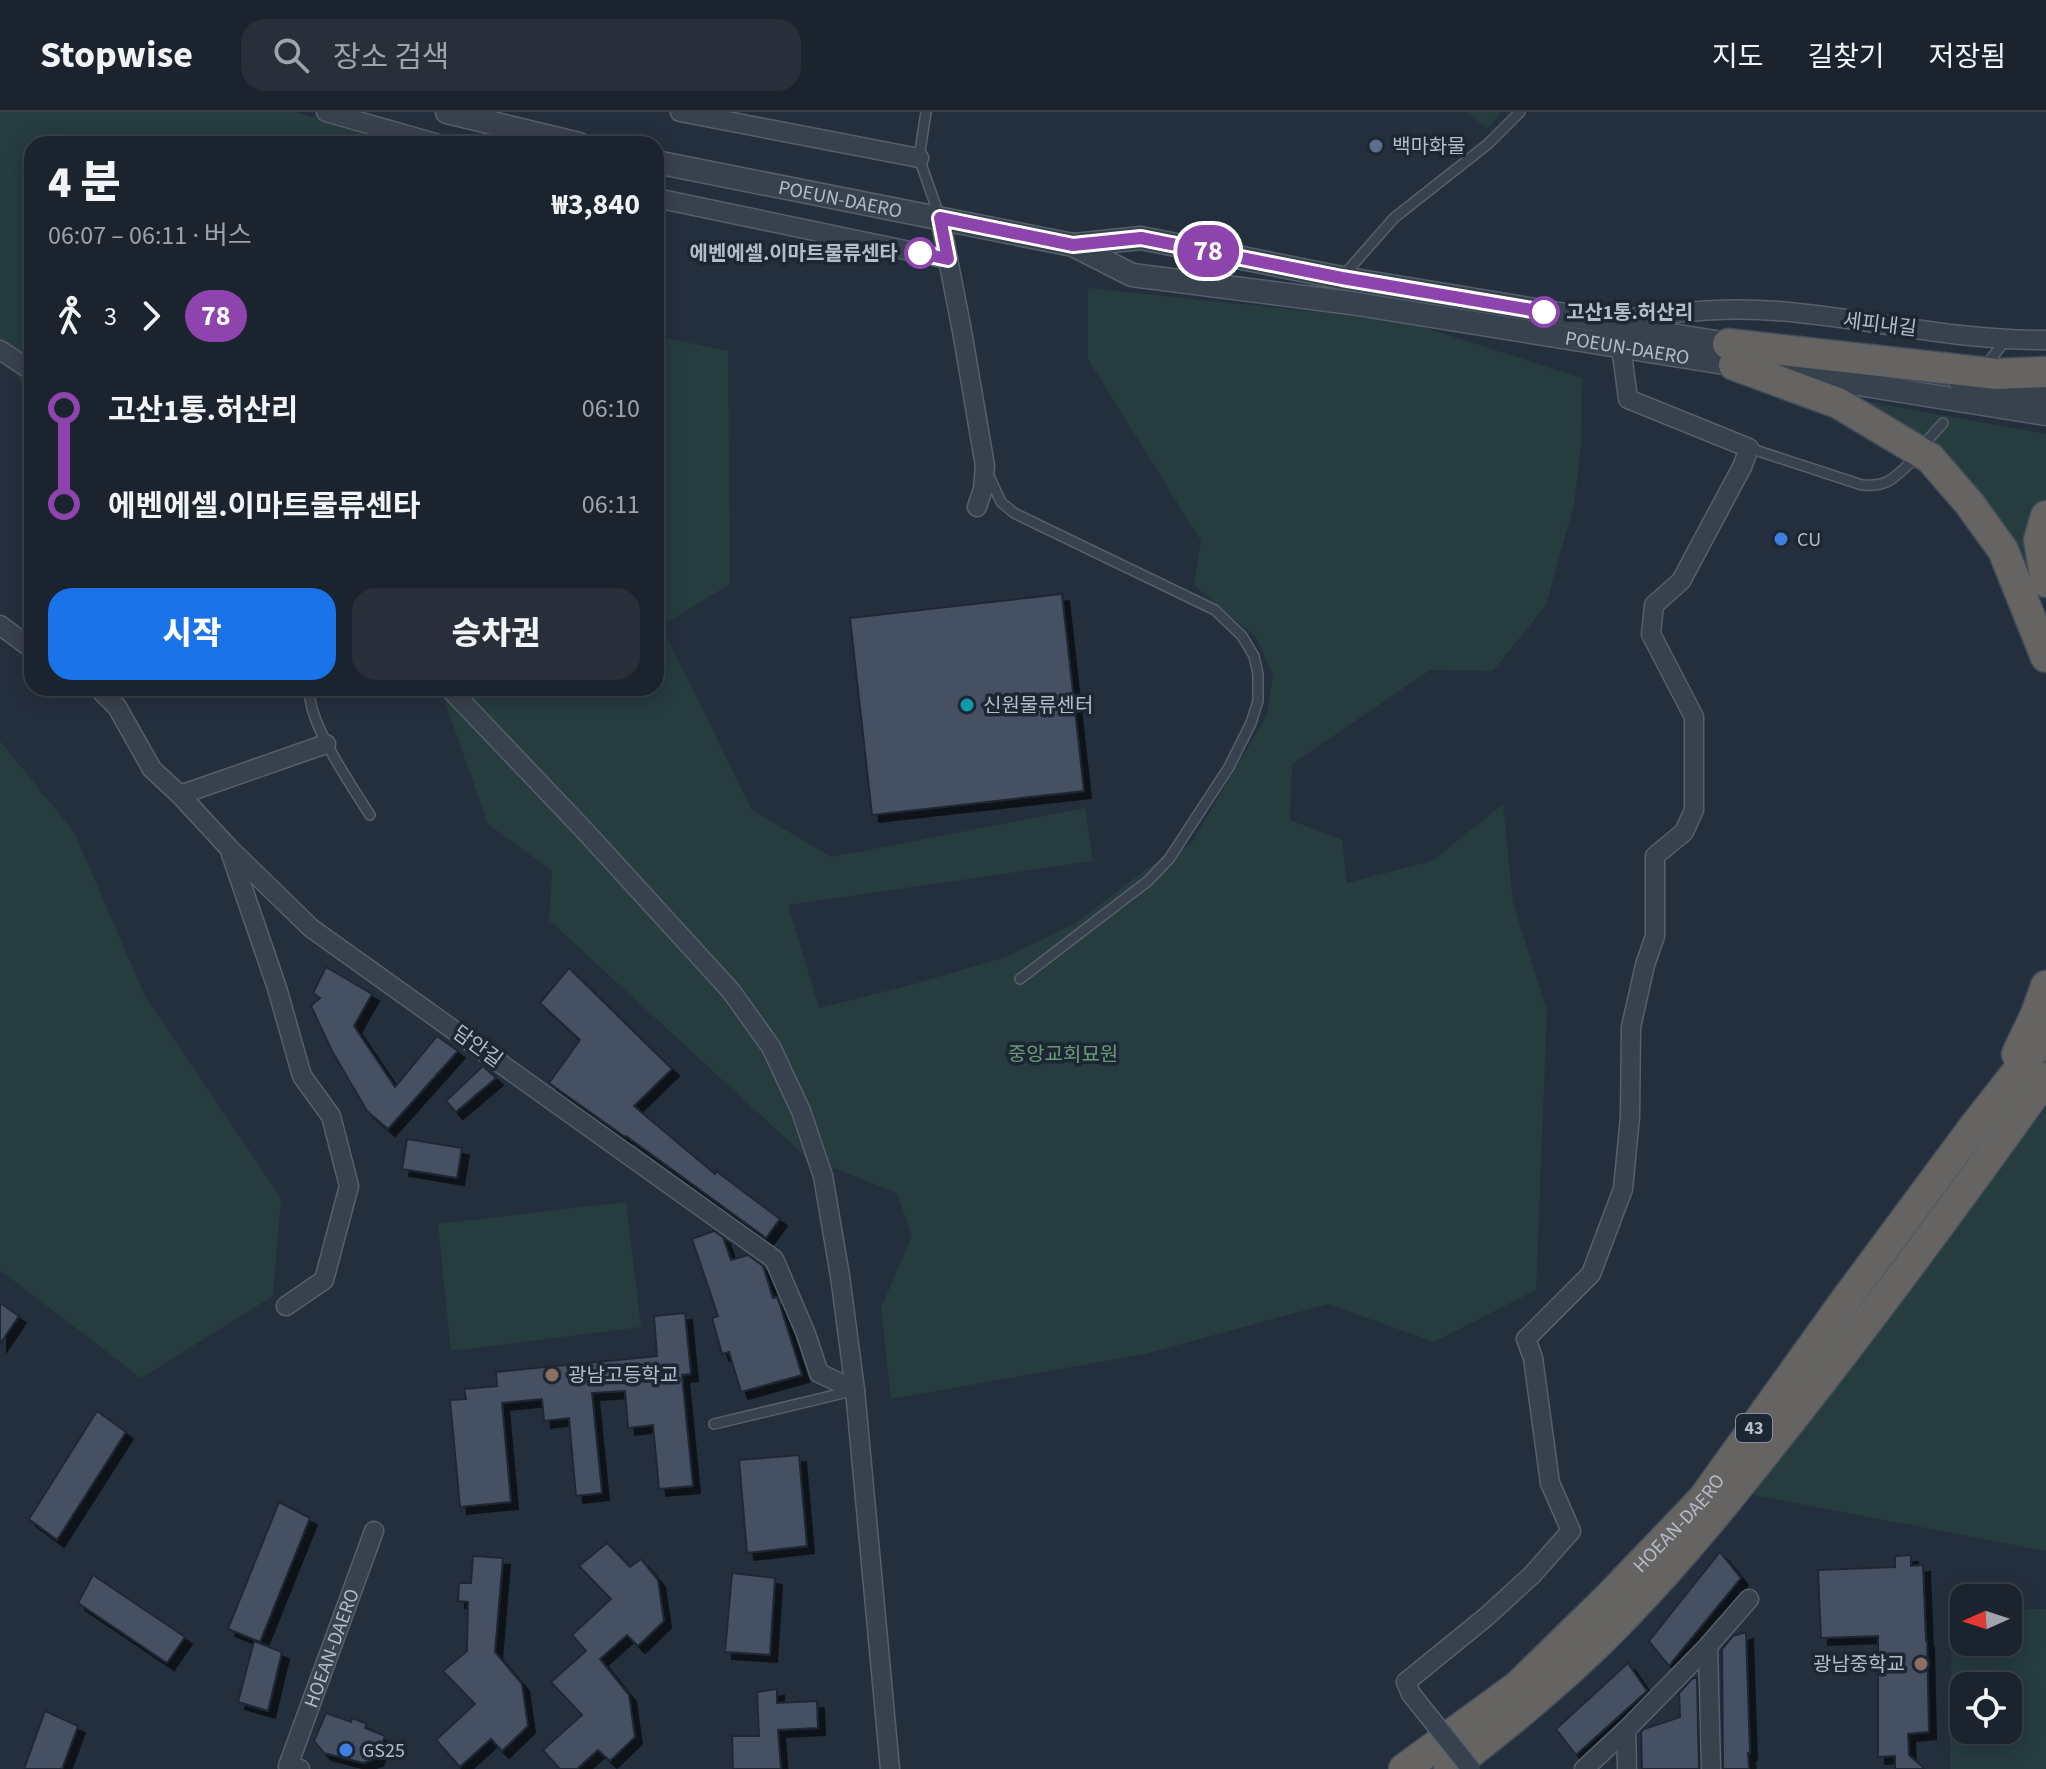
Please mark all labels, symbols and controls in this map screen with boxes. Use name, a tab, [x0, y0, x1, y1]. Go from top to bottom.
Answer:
search box	[241, 19, 801, 91]
text: Stopwise	[40, 28, 193, 82]
icon: search	[269, 33, 313, 77]
text: 장소 검색	[333, 36, 449, 79]
text: 지도	[1712, 37, 1763, 77]
text: 길찾기	[1807, 37, 1885, 77]
text: 저장됨	[1929, 37, 2006, 77]
place label: 백마화물	[1392, 133, 1466, 161]
marker: 백마화물	[1367, 137, 1385, 155]
text: 4 분	[48, 152, 121, 215]
street label: POEUN-DAERO	[776, 174, 904, 226]
text: ₩3,840	[552, 183, 640, 226]
text: 06:07 – 06:11 · 버스	[48, 217, 252, 254]
line badge: 78	[1172, 225, 1244, 277]
text: 78	[1193, 231, 1223, 271]
marker: 에벤에셀.이마트물류센타	[905, 238, 935, 268]
place label: 에벤에셀.이마트물류센타	[690, 240, 898, 268]
icon: walk	[48, 294, 92, 338]
icon: forward	[129, 294, 173, 338]
text: 78	[201, 296, 231, 336]
marker: 고산1통.허산리	[1529, 297, 1559, 327]
text: 3	[104, 298, 117, 335]
place label: 고산1통.허산리	[1566, 299, 1693, 327]
street label: 세피내길	[1842, 307, 1918, 343]
street label: POEUN-DAERO	[1563, 325, 1691, 372]
text: 고산1통.허산리	[108, 389, 298, 432]
text: 06:10	[582, 390, 640, 427]
text: 에벤에셀.이마트물류센타	[108, 485, 421, 528]
text: 06:11	[582, 486, 640, 523]
place label: CU	[1797, 526, 1821, 554]
marker: CU	[1772, 530, 1790, 548]
button: 시작	[48, 588, 336, 680]
button: 승차권	[352, 588, 640, 680]
place label: 신원물류센터	[983, 692, 1093, 720]
marker: 신원물류센터	[958, 696, 976, 714]
street label: 담안길	[447, 1019, 508, 1074]
park label: 중앙교회묘원	[1008, 1041, 1118, 1069]
place label: 광남고등학교	[568, 1362, 678, 1390]
marker: 광남고등학교	[543, 1366, 561, 1384]
road number: 43	[1736, 1414, 1772, 1442]
street label: HOEAN-DAERO	[1627, 1468, 1732, 1579]
north arrow	[1950, 1584, 2022, 1656]
map controls	[1950, 1584, 2022, 1744]
street label: HOEAN-DAERO	[297, 1585, 367, 1712]
place label: 광남중학교	[1813, 1651, 1905, 1679]
marker: 광남중학교	[1912, 1655, 1930, 1673]
button: locate	[1950, 1672, 2022, 1744]
place label: GS25	[362, 1737, 405, 1765]
marker: GS25	[337, 1741, 355, 1759]

